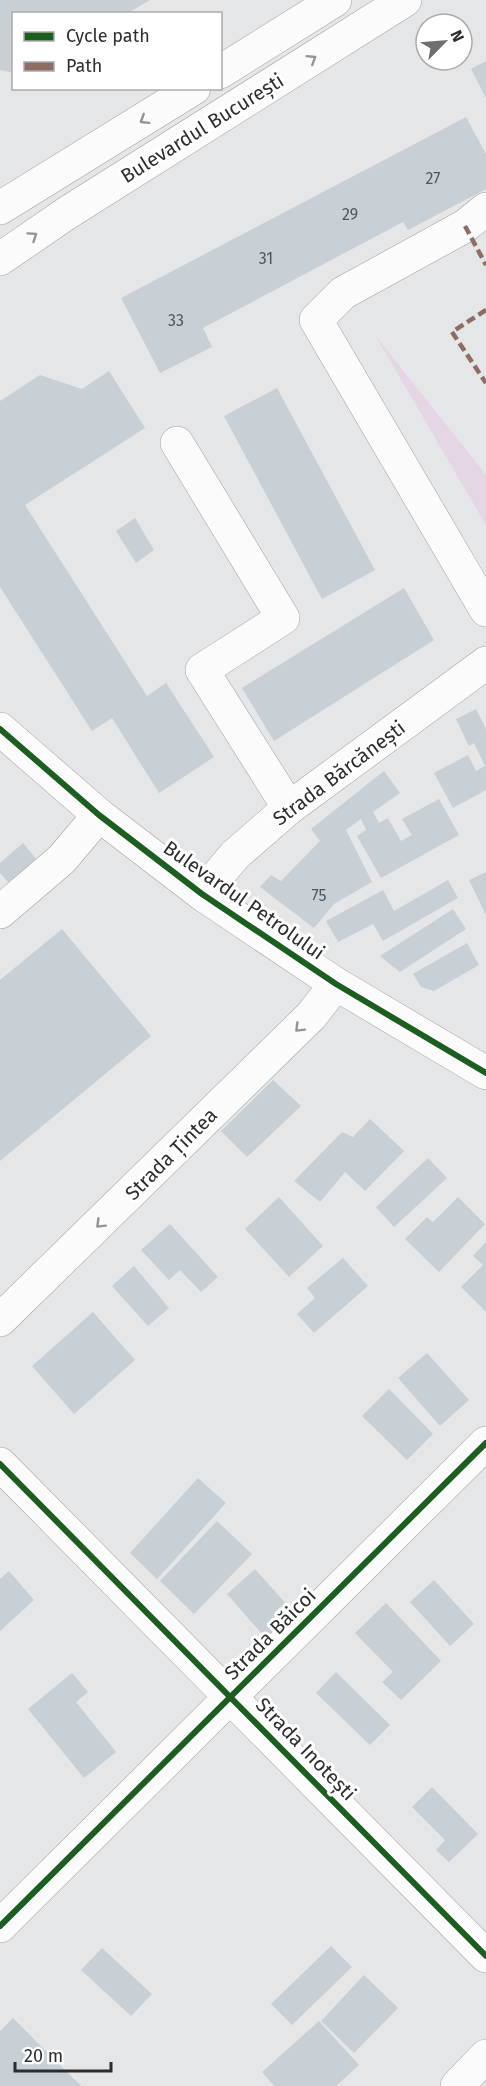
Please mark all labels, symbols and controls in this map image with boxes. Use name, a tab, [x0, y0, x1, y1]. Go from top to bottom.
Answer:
legend	[12, 12, 222, 90]
north arrow	[414, 12, 474, 72]
text: Cycle path	[66, 25, 150, 47]
text: N	[446, 27, 468, 45]
text: Path	[66, 55, 102, 77]
one-way arrow	[305, 55, 316, 66]
street label: Bulevardul București	[116, 68, 288, 189]
one-way arrow	[140, 112, 150, 124]
house number: 27	[426, 169, 440, 188]
house number: 29	[342, 205, 358, 224]
one-way arrow	[27, 232, 38, 243]
house number: 31	[259, 249, 273, 268]
house number: 33	[168, 311, 184, 330]
street label: Strada Bărcănești	[268, 715, 410, 831]
street label: Bulevardul Petrolului	[159, 835, 329, 965]
house number: 75	[312, 886, 326, 905]
one-way arrow	[295, 1021, 306, 1032]
street label: Strada Țintea	[120, 1103, 223, 1206]
one-way arrow	[96, 1217, 106, 1228]
street label: Strada Băicoi	[219, 1583, 321, 1685]
street label: Strada Inotești	[250, 1693, 361, 1806]
scale bar	[15, 2035, 111, 2073]
text: 20 m	[24, 2045, 63, 2067]

